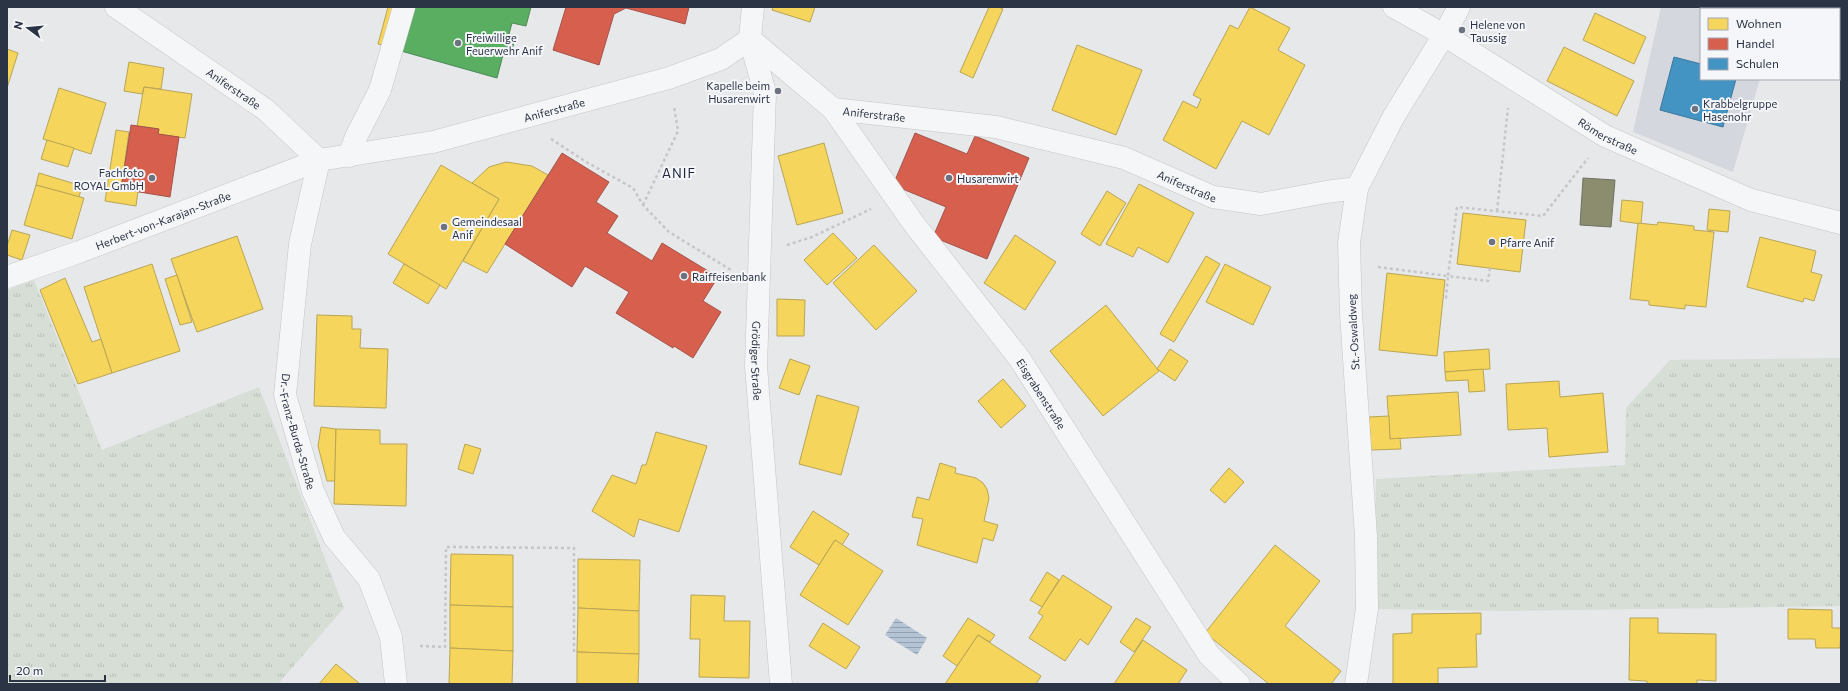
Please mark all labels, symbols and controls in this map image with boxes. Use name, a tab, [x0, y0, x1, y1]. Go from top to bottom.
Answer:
north arrow	[8, 8, 48, 48]
legend	[1700, 8, 1840, 80]
text: Wohnen	[1736, 16, 1782, 30]
place label: Helene von Taussig	[1470, 18, 1525, 44]
text: N	[11, 19, 25, 31]
marker: Helene von Taussig	[1457, 25, 1467, 35]
place label: Freiwillige Feuerwehr Anif	[466, 31, 543, 57]
text: Handel	[1736, 36, 1774, 50]
marker: Freiwillige Feuerwehr Anif	[453, 38, 463, 48]
text: Schulen	[1736, 56, 1779, 70]
street label: Aniferstraße	[204, 65, 264, 111]
place label: Kapelle beim Husarenwirt	[706, 79, 770, 105]
marker: Kapelle beim Husarenwirt	[773, 86, 783, 96]
street label: Aniferstraße	[522, 95, 586, 124]
place label: Krabbelgruppe Hasenohr	[1703, 97, 1778, 123]
street label: Aniferstraße	[842, 104, 906, 123]
marker: Krabbelgruppe Hasenohr	[1690, 104, 1700, 114]
street label: Römerstraße	[1576, 115, 1640, 156]
district label: ANIF	[662, 165, 696, 181]
place label: Fachfoto ROYAL GmbH	[74, 166, 144, 192]
street label: Aniferstraße	[1156, 167, 1217, 204]
place label: Husarenwirt	[957, 172, 1019, 185]
marker: Fachfoto ROYAL GmbH	[147, 173, 157, 183]
marker: Husarenwirt	[944, 173, 954, 183]
street label: Herbert-von-Karajan-Straße	[93, 188, 232, 252]
place label: Gemeindesaal Anif	[452, 215, 522, 241]
marker: Gemeindesaal Anif	[439, 222, 449, 232]
place label: Pfarre Anif	[1500, 236, 1555, 249]
marker: Pfarre Anif	[1487, 237, 1497, 247]
place label: Raiffeisenbank	[692, 270, 766, 283]
marker: Raiffeisenbank	[679, 271, 689, 281]
street label: St.-Oswaldweg	[1345, 294, 1361, 370]
street label: Grödiger Straße	[749, 321, 765, 401]
street label: Eisgrabenstraße	[1014, 356, 1069, 431]
street label: Dr.-Franz-Burda-Straße	[278, 373, 319, 491]
scale bar	[10, 657, 105, 683]
text: 20 m	[16, 663, 43, 677]

